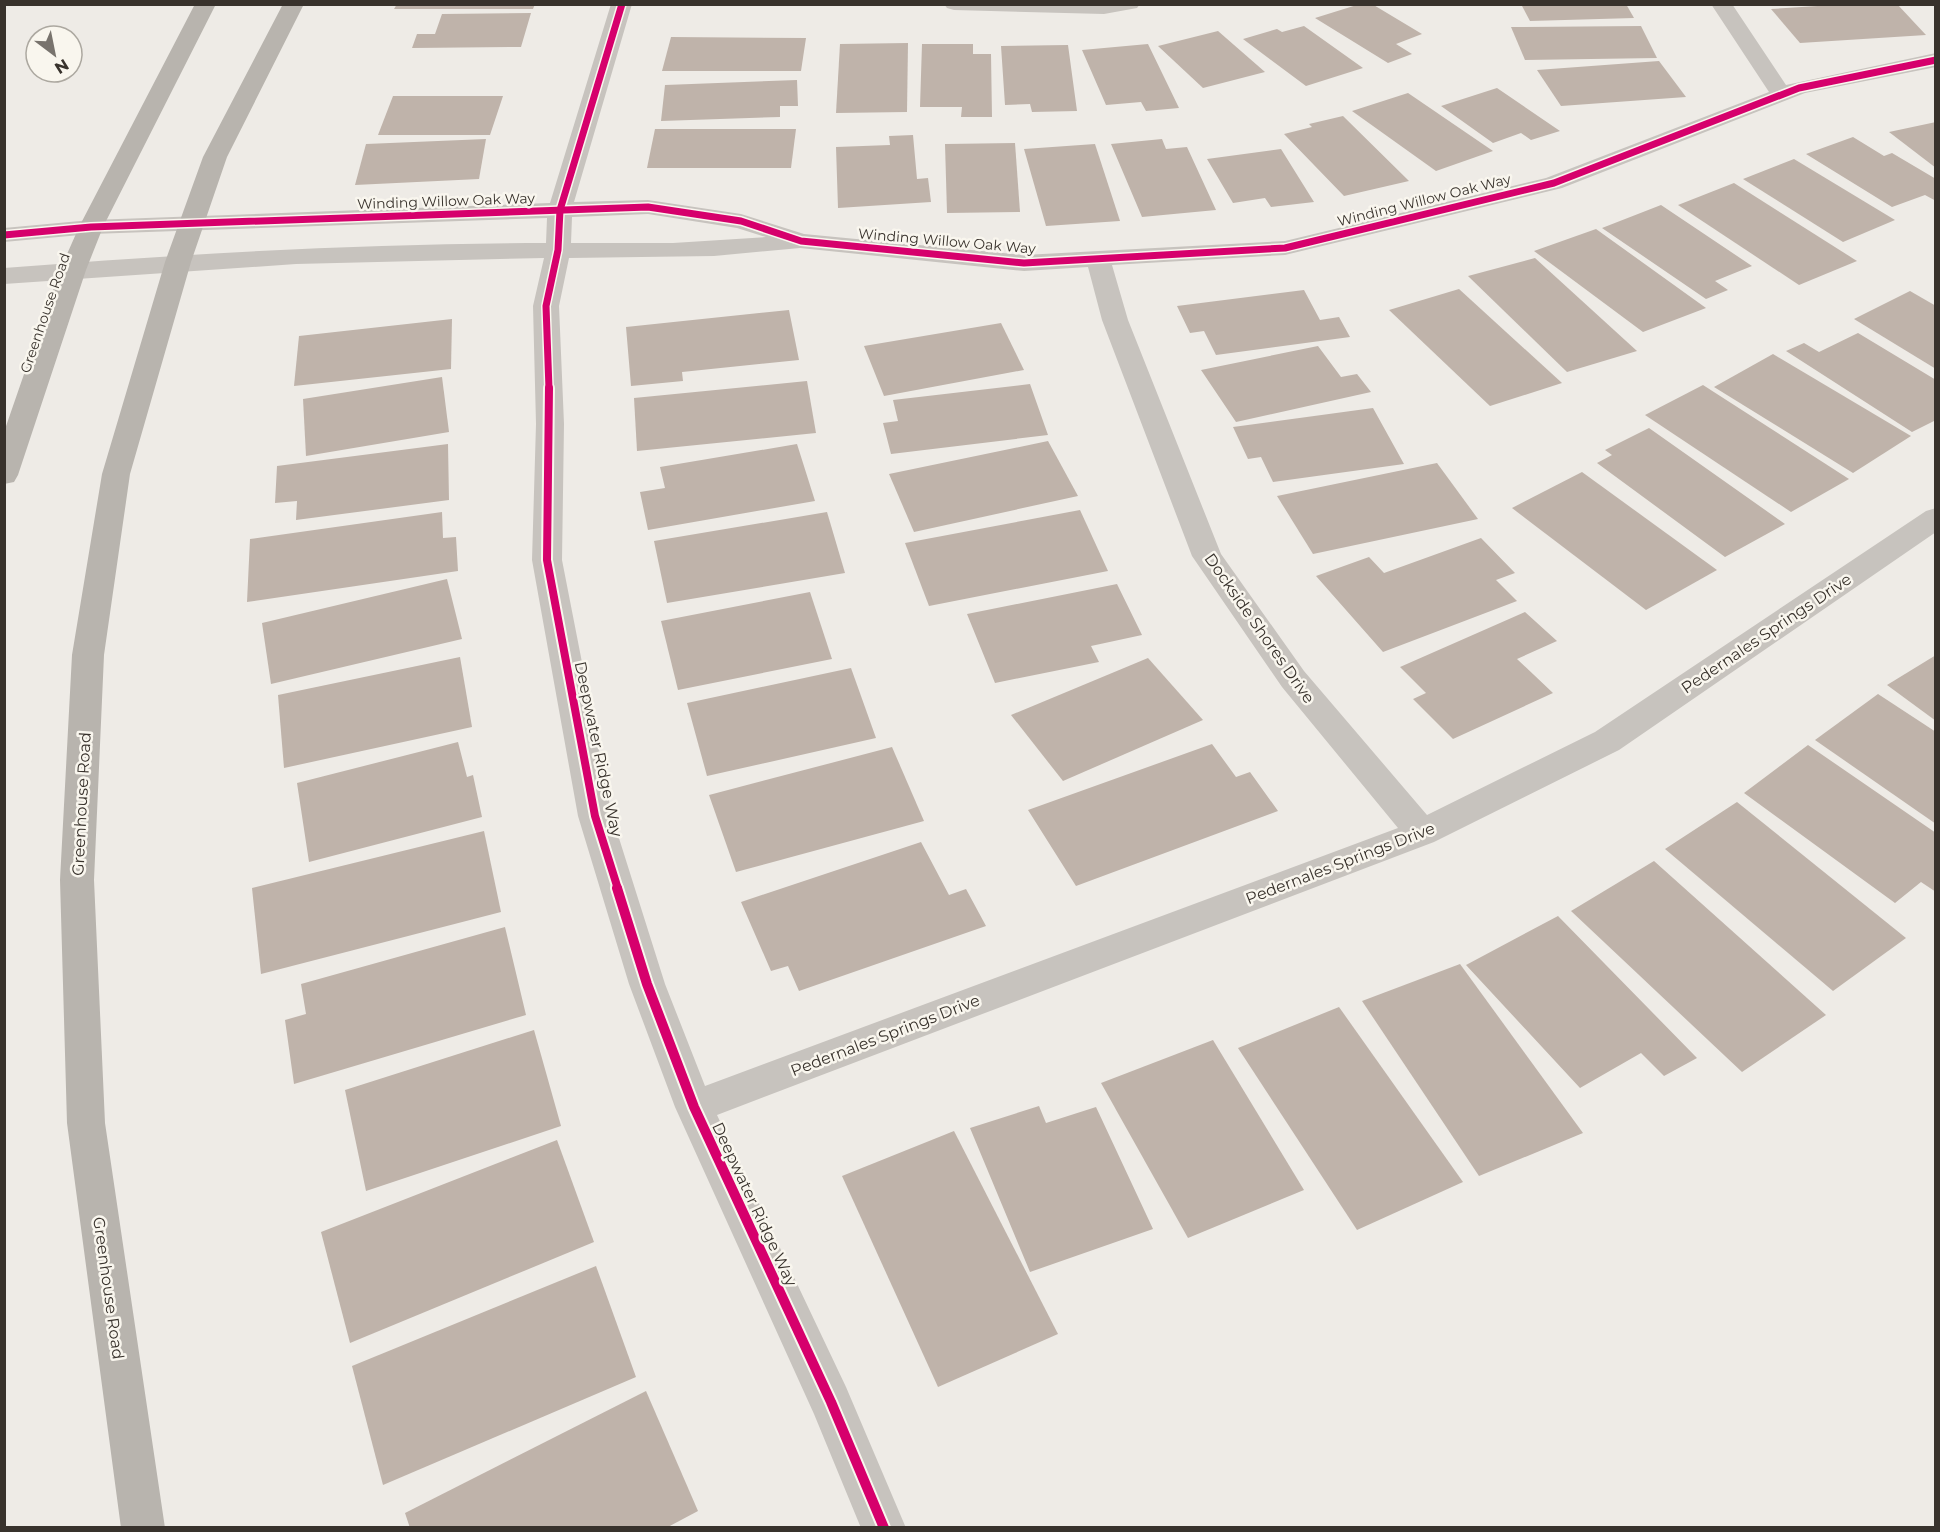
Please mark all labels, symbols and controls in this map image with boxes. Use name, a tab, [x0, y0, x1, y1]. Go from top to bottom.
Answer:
north arrow	[24, 24, 84, 84]
text: N	[51, 55, 72, 78]
street label: Winding Willow Oak Way	[1335, 170, 1513, 230]
street label: Winding Willow Oak Way	[357, 189, 536, 213]
street label: Winding Willow Oak Way	[858, 224, 1037, 258]
street label: Greenhouse Road	[16, 251, 74, 375]
street label: Dockside Shores Drive	[1201, 550, 1319, 707]
street label: Pedernales Springs Drive	[1678, 569, 1855, 697]
street label: Deepwater Ridge Way	[571, 660, 626, 839]
street label: Greenhouse Road	[68, 732, 95, 876]
street label: Pedernales Springs Drive	[1243, 819, 1437, 908]
street label: Pedernales Springs Drive	[788, 991, 982, 1080]
street label: Deepwater Ridge Way	[708, 1119, 801, 1290]
street label: Greenhouse Road	[89, 1216, 128, 1361]

